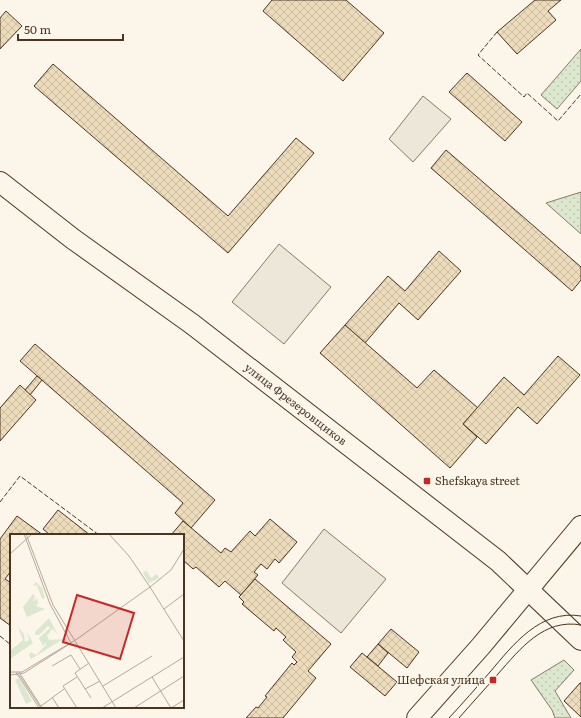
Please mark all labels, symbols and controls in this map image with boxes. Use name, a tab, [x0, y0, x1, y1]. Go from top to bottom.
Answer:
scale bar	[18, 16, 123, 42]
text: 50 m	[24, 20, 51, 38]
street label: улица Фрезеровщиков	[242, 359, 351, 448]
place label: Shefskaya street	[435, 472, 520, 488]
marker: Shefskaya street	[422, 476, 432, 486]
inset map	[10, 534, 184, 708]
place label: Шефская улица	[397, 671, 485, 687]
marker: Шефская улица	[488, 675, 498, 685]

